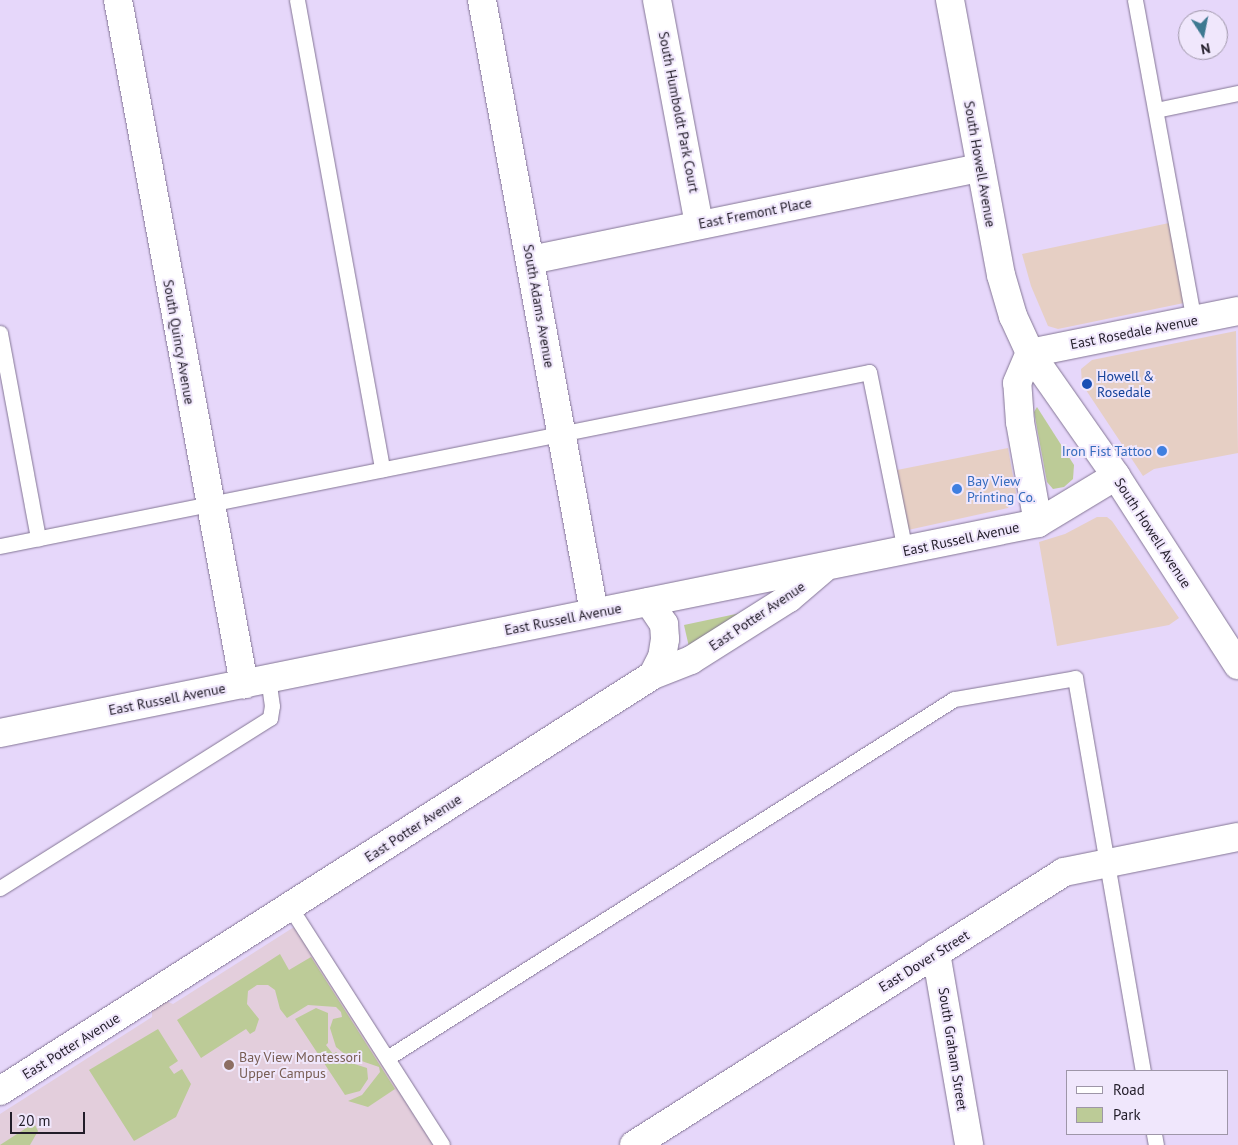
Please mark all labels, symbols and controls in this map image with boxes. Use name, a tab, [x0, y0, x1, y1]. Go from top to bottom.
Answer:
north arrow	[1178, 10, 1228, 60]
street label: South Humboldt Park Court	[655, 30, 703, 194]
text: N	[1199, 39, 1212, 58]
street label: South Howell Avenue	[961, 99, 999, 229]
street label: East Fremont Place	[697, 194, 813, 232]
street label: South Adams Avenue	[520, 242, 558, 370]
street label: South Quincy Avenue	[160, 278, 198, 406]
street label: East Rosedale Avenue	[1069, 311, 1199, 353]
place label: Howell & Rosedale	[1097, 368, 1154, 401]
marker: Howell & Rosedale	[1081, 378, 1093, 390]
place label: Iron Fist Tattoo	[1061, 443, 1152, 459]
marker: Iron Fist Tattoo	[1156, 445, 1168, 457]
place label: Bay View Printing Co.	[967, 473, 1036, 506]
street label: South Howell Avenue	[1111, 475, 1195, 591]
marker: Bay View Printing Co.	[951, 483, 963, 495]
street label: East Russell Avenue	[901, 518, 1021, 560]
street label: East Potter Avenue	[706, 578, 808, 654]
street label: East Russell Avenue	[503, 599, 623, 639]
street label: East Russell Avenue	[107, 679, 227, 719]
street label: East Potter Avenue	[361, 790, 465, 866]
street label: East Dover Street	[876, 927, 972, 995]
street label: South Graham Street	[935, 986, 971, 1112]
street label: East Potter Avenue	[19, 1009, 123, 1083]
place label: Bay View Montessori Upper Campus	[239, 1049, 363, 1082]
marker: Bay View Montessori Upper Campus	[223, 1059, 235, 1071]
legend	[1066, 1070, 1228, 1135]
text: Road	[1113, 1080, 1145, 1099]
scale bar	[12, 1102, 88, 1134]
text: Park	[1113, 1105, 1141, 1124]
text: 20 m	[18, 1111, 51, 1130]

